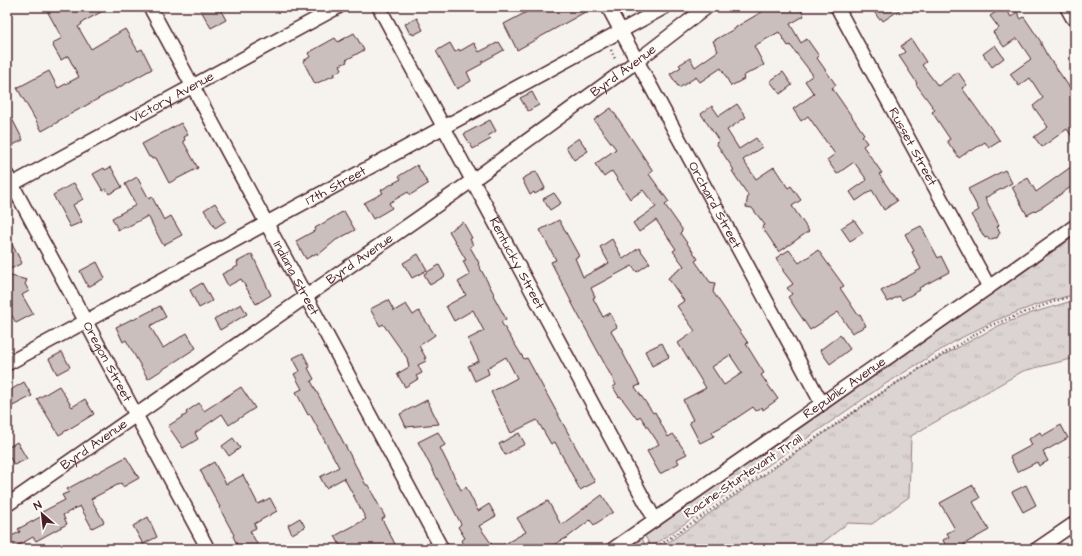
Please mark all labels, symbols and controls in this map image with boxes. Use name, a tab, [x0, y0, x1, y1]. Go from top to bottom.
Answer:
street label: Byrd Avenue	[587, 40, 660, 101]
street label: Victory Avenue	[127, 67, 217, 127]
street label: Russet Street	[884, 104, 942, 190]
street label: Orchard Street	[684, 158, 746, 252]
street label: 17th Street	[302, 161, 370, 209]
street label: Kentucky Street	[485, 214, 549, 313]
street label: Byrd Avenue	[323, 229, 397, 289]
street label: Indiana Street	[269, 238, 324, 319]
street label: Oregon Street	[78, 318, 137, 406]
street label: Republic Avenue	[799, 353, 889, 423]
street label: Byrd Avenue	[57, 415, 131, 474]
street label: Racine-Sturtevant Trail	[680, 430, 806, 522]
north arrow	[22, 494, 62, 534]
text: N	[31, 497, 44, 514]

